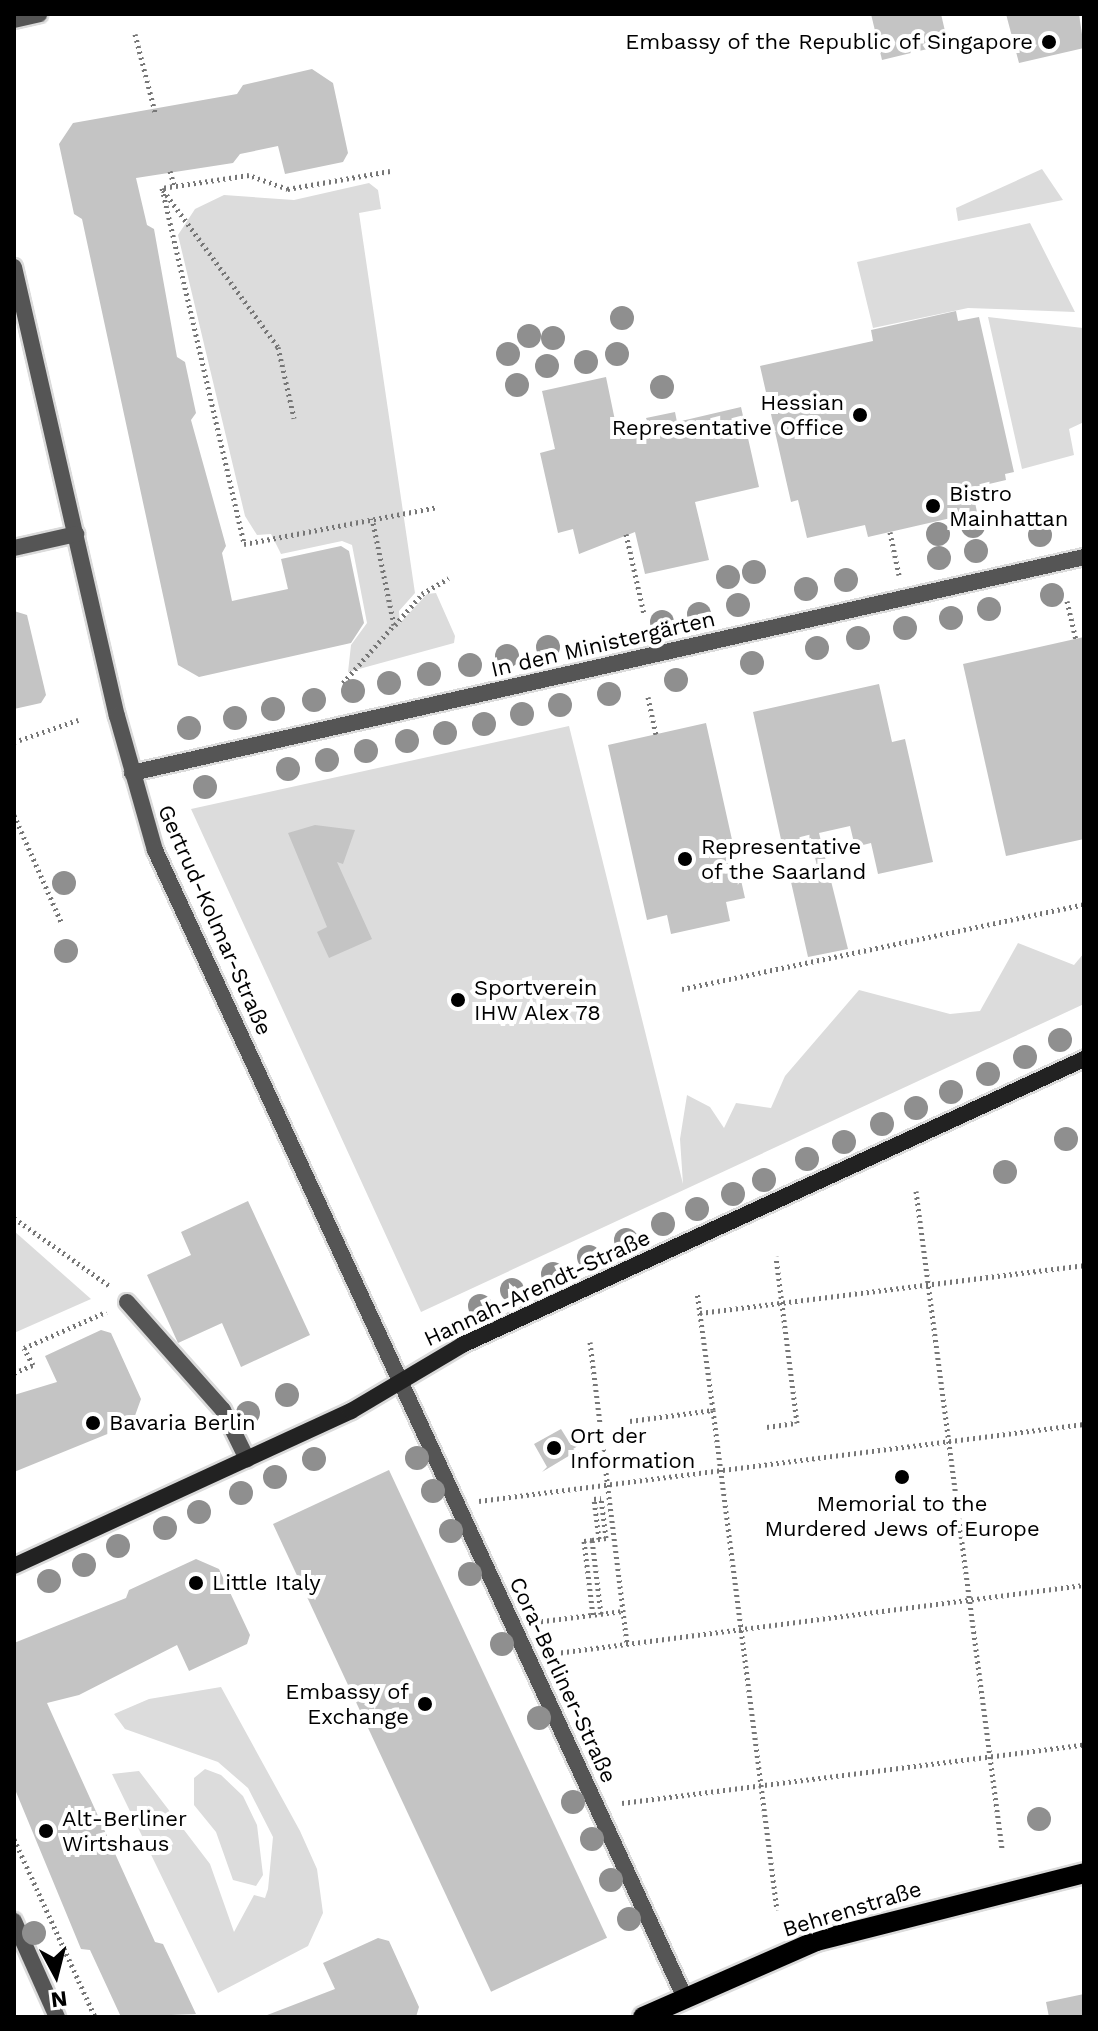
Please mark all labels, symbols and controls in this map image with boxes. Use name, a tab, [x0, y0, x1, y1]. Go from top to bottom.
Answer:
place label: Embassy of the Republic of Singapore	[623, 29, 1033, 55]
marker: Embassy of the Republic of Singapore	[1040, 33, 1058, 51]
place label: Hessian Representative Office	[612, 389, 844, 440]
marker: Hessian Representative Office	[851, 406, 869, 424]
place label: Bistro Mainhattan	[949, 480, 1068, 532]
marker: Bistro Mainhattan	[924, 497, 942, 515]
street label: In den Ministergärten	[488, 605, 718, 683]
street label: Gertrud-Kolmar-Straße	[152, 801, 278, 1039]
place label: Representative of the Saarland	[701, 833, 868, 884]
marker: Representative of the Saarland	[676, 850, 694, 868]
place label: Sportverein IHW Alex 78	[474, 974, 604, 1026]
marker: Sportverein IHW Alex 78	[449, 991, 467, 1009]
street label: Hannah-Arendt-Straße	[420, 1224, 654, 1352]
place label: Bavaria Berlin	[109, 1410, 256, 1436]
marker: Bavaria Berlin	[84, 1414, 102, 1432]
place label: Ort der Information	[570, 1422, 695, 1474]
marker: Ort der Information	[545, 1439, 563, 1457]
marker: Memorial to the Murdered Jews of Europe	[893, 1468, 911, 1486]
place label: Memorial to the Murdered Jews of Europe	[764, 1490, 1040, 1542]
place label: Little Italy	[212, 1570, 321, 1596]
street label: Cora-Berliner-Straße	[504, 1573, 622, 1787]
marker: Little Italy	[187, 1574, 205, 1592]
place label: Embassy of Exchange	[285, 1678, 409, 1730]
marker: Embassy of Exchange	[416, 1695, 434, 1713]
place label: Alt-Berliner Wirtshaus	[62, 1805, 187, 1856]
marker: Alt-Berliner Wirtshaus	[37, 1822, 55, 1840]
street label: Behrenstraße	[779, 1875, 925, 1943]
north arrow	[16, 1935, 96, 2015]
text: N	[49, 1986, 69, 2013]

